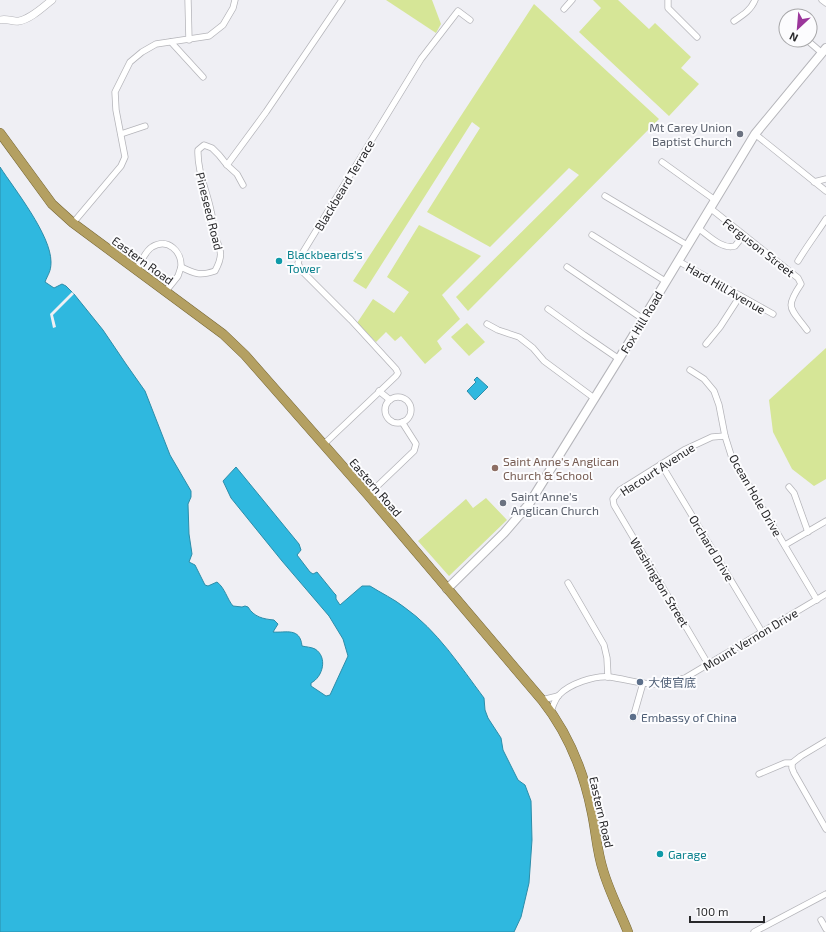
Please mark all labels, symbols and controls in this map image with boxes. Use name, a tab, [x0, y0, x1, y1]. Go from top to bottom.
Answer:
north arrow	[778, 8, 818, 48]
text: N	[787, 30, 800, 45]
place label: Mt Carey Union Baptist Church	[649, 120, 732, 148]
marker: Mt Carey Union Baptist Church	[735, 129, 745, 139]
street label: Blackbeard Terrace	[311, 137, 377, 233]
street label: Pineseed Road	[194, 171, 226, 251]
street label: Ferguson Street	[720, 215, 798, 280]
street label: Eastern Road	[110, 233, 176, 287]
place label: Blackbeards's Tower	[287, 247, 363, 275]
marker: Blackbeards's Tower	[274, 256, 284, 266]
street label: Hard Hill Avenue	[684, 260, 768, 316]
street label: Fox Hill Road	[617, 288, 665, 356]
street label: Hacourt Avenue	[617, 440, 697, 498]
street label: Ocean Hole Drive	[727, 451, 785, 539]
place label: Saint Anne's Anglican Church & School	[503, 454, 619, 482]
street label: Eastern Road	[347, 455, 405, 519]
marker: Saint Anne's Anglican Church & School	[490, 463, 500, 473]
place label: Saint Anne's Anglican Church	[511, 489, 599, 517]
marker: Saint Anne's Anglican Church	[498, 498, 508, 508]
street label: Orchard Drive	[687, 512, 737, 584]
street label: Washington Street	[628, 535, 692, 630]
street label: Mount Vernon Drive	[700, 605, 800, 673]
place label: 大使官底	[648, 675, 696, 689]
marker: 大使官底	[635, 677, 645, 687]
place label: Embassy of China	[641, 710, 737, 724]
marker: Embassy of China	[628, 712, 638, 722]
street label: Eastern Road	[587, 775, 617, 849]
place label: Garage	[668, 847, 707, 861]
marker: Garage	[655, 849, 665, 859]
scale bar	[690, 898, 764, 924]
text: 100 m	[696, 904, 728, 918]

